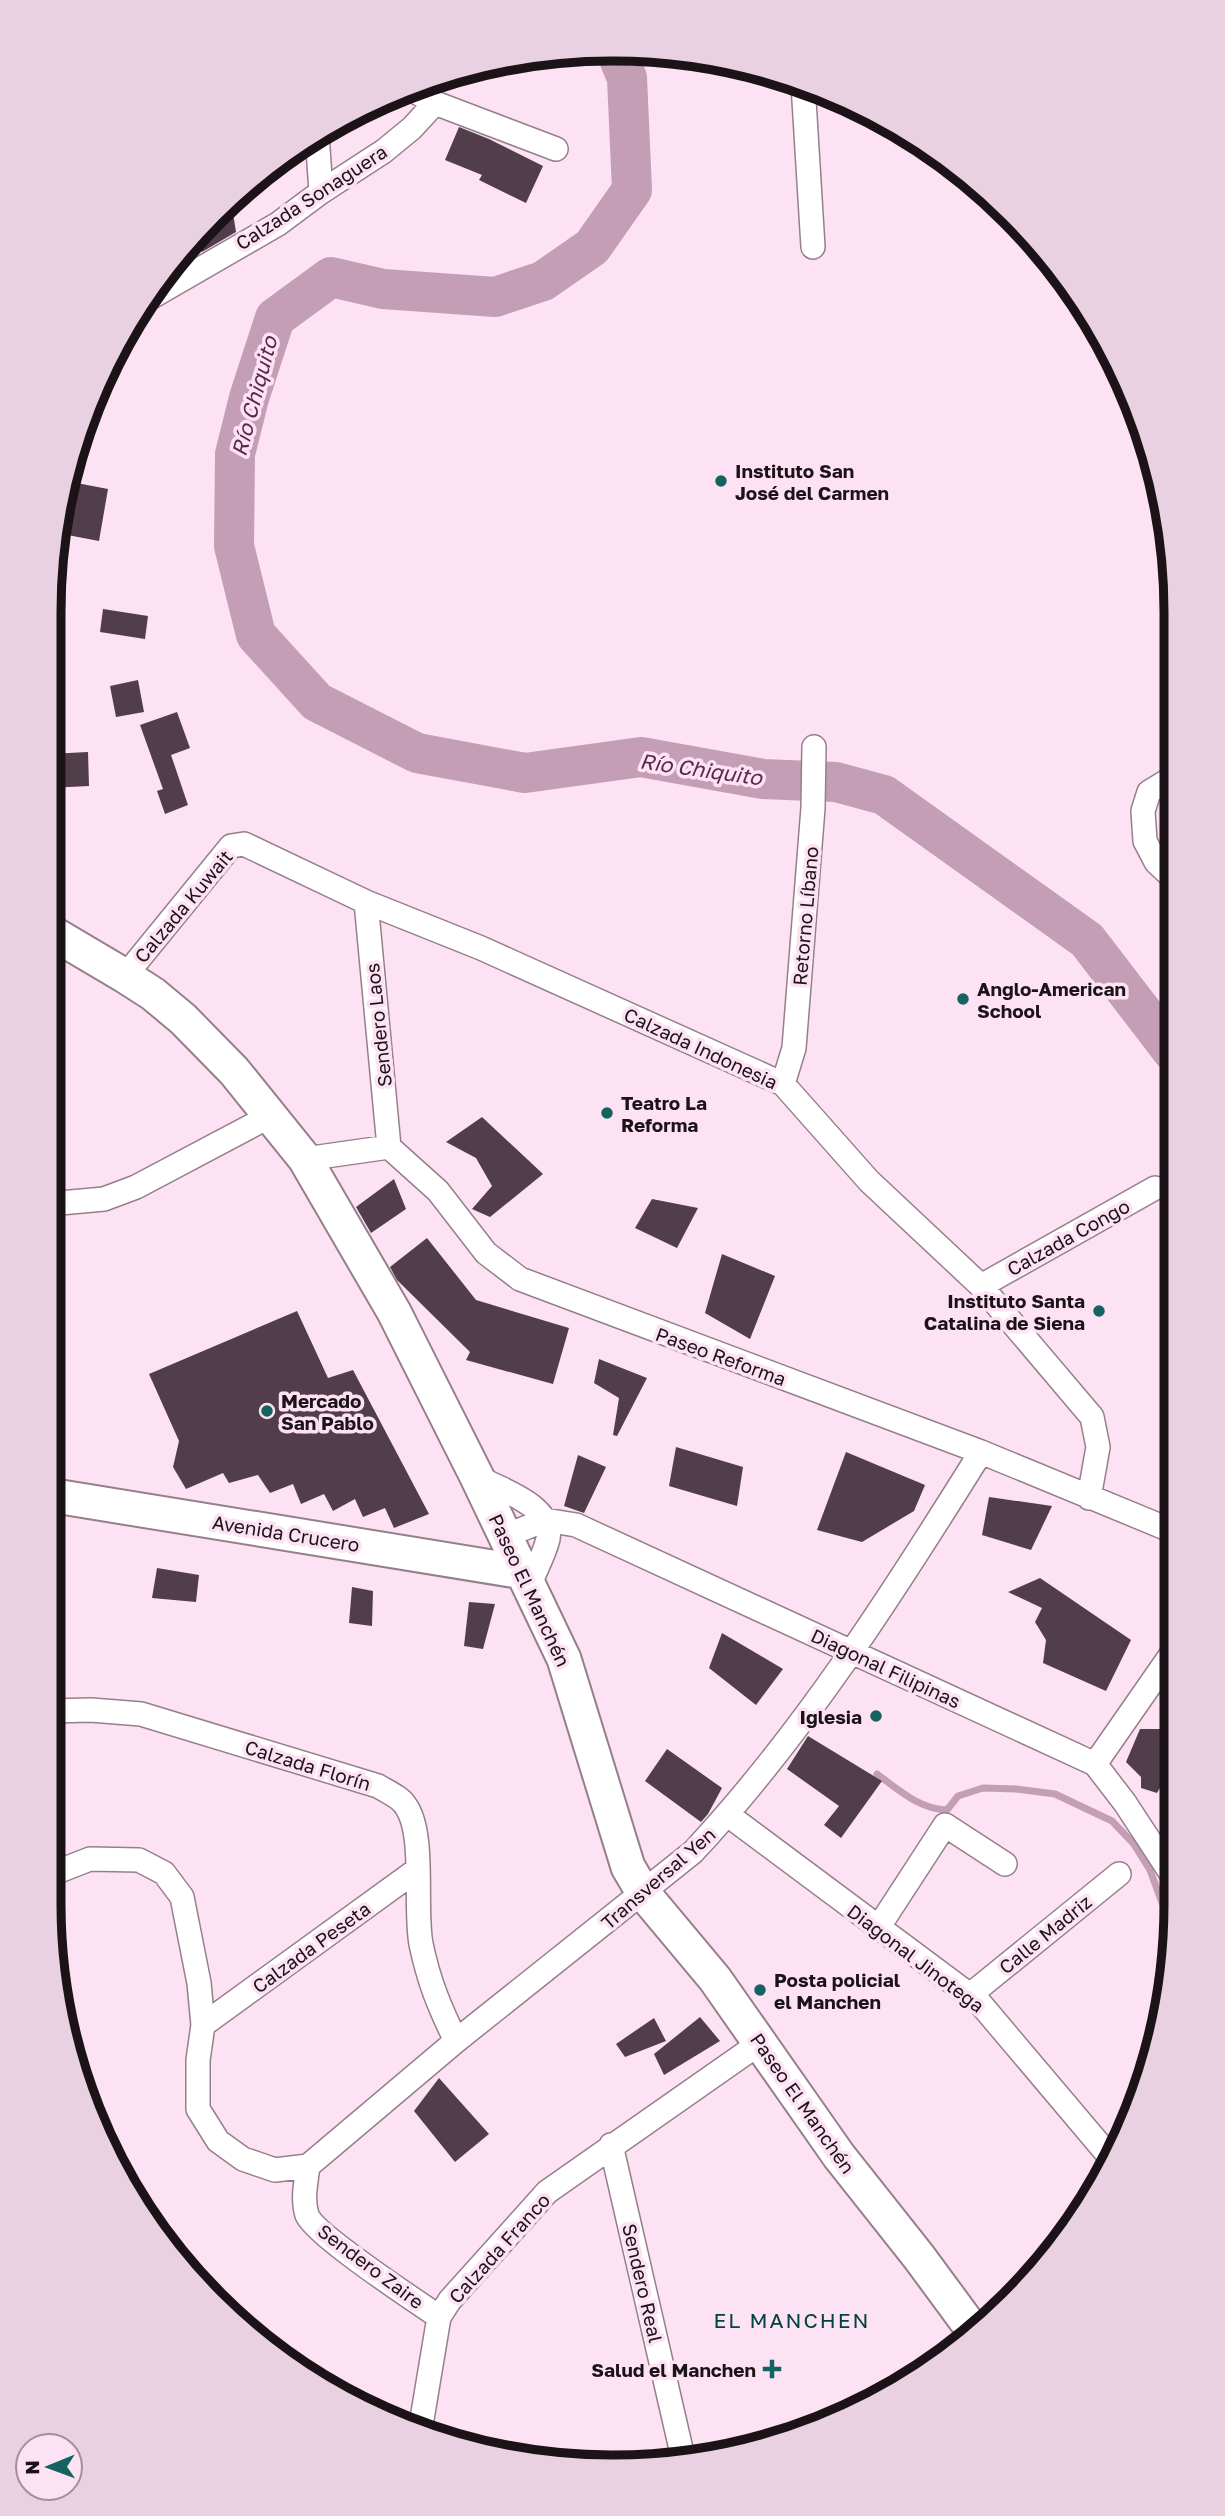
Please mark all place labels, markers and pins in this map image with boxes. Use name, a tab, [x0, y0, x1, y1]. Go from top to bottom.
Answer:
place label: Instituto San José del Carmen	[735, 459, 889, 504]
marker: Instituto San José del Carmen	[713, 473, 729, 489]
place label: Anglo-American School	[977, 977, 1126, 1022]
marker: Anglo-American School	[955, 991, 971, 1007]
place label: Teatro La Reforma	[621, 1091, 707, 1136]
marker: Teatro La Reforma	[599, 1105, 615, 1121]
place label: Instituto Santa Catalina de Siena	[924, 1289, 1085, 1334]
marker: Instituto Santa Catalina de Siena	[1091, 1303, 1107, 1319]
place label: Mercado San Pablo	[281, 1389, 374, 1434]
marker: Mercado San Pablo	[259, 1403, 275, 1419]
place label: Iglesia	[800, 1705, 862, 1728]
marker: Iglesia	[868, 1708, 884, 1724]
place label: Posta policial el Manchen	[774, 1968, 900, 2013]
marker: Posta policial el Manchen	[752, 1982, 768, 1998]
place label: Salud el Manchen	[591, 2358, 756, 2381]
marker: Salud el Manchen	[762, 2359, 782, 2379]

